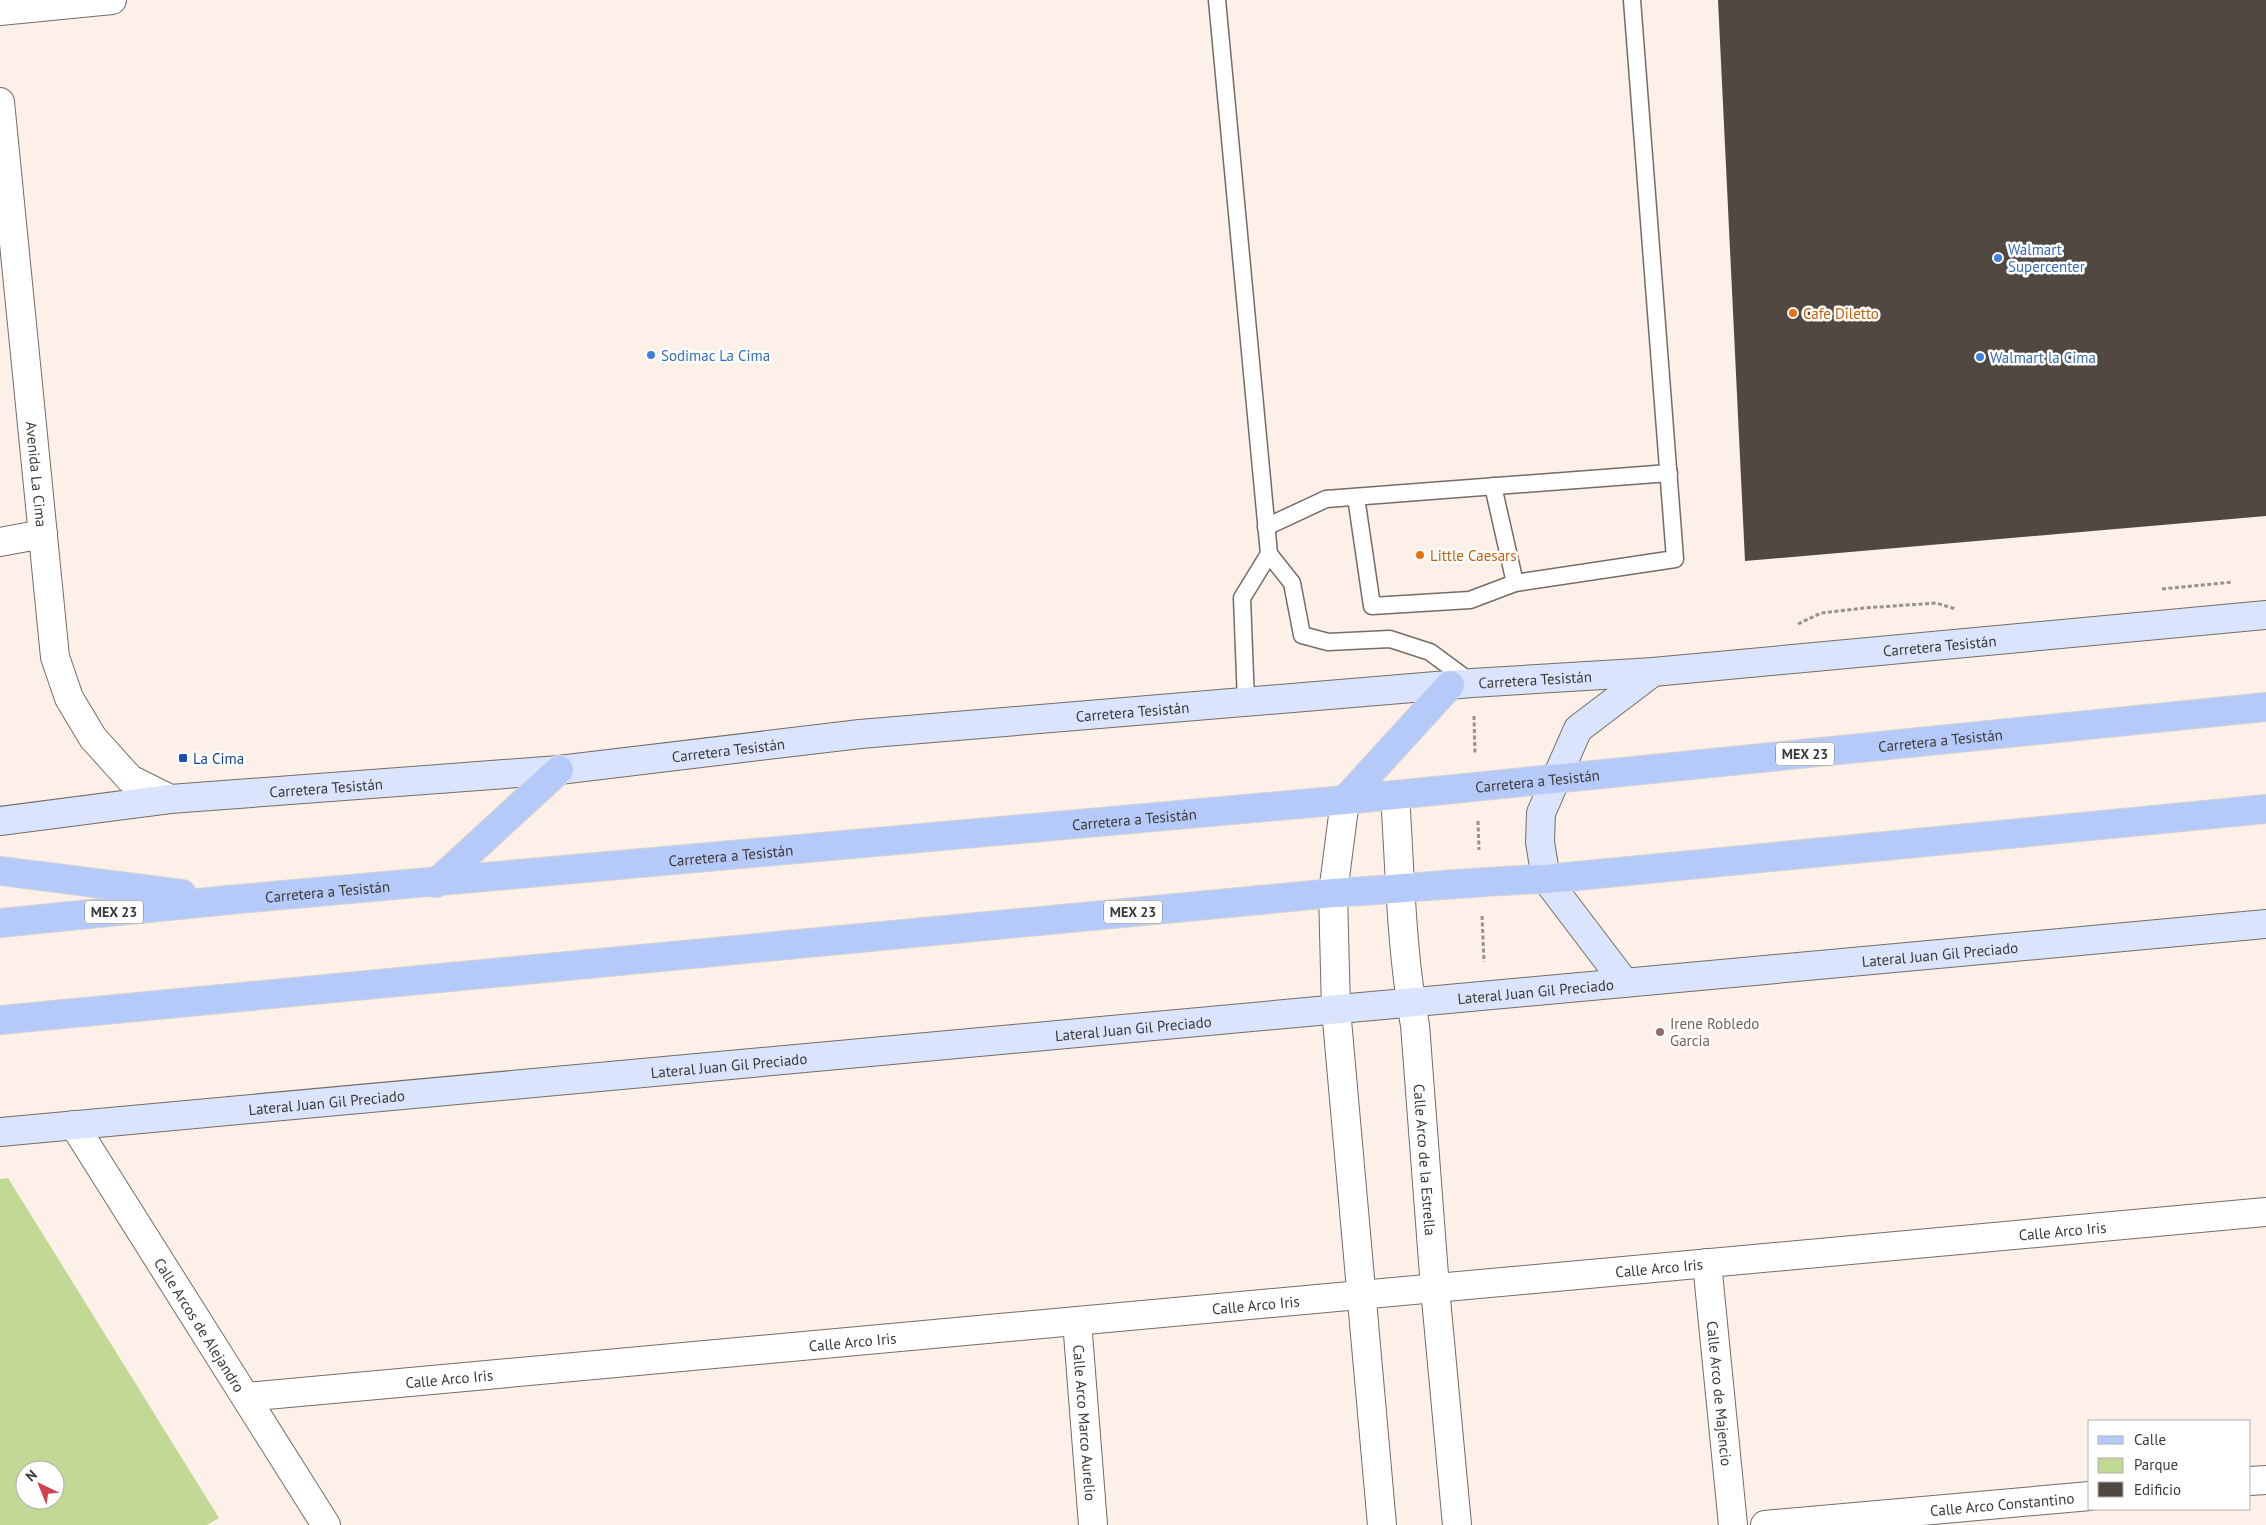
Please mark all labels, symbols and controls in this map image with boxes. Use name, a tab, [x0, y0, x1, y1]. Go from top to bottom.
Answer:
place label: Walmart Supercenter	[2008, 240, 2085, 276]
marker: Walmart Supercenter	[1992, 252, 2004, 264]
place label: Cafe Diletto	[1803, 304, 1879, 323]
marker: Cafe Diletto	[1787, 307, 1799, 319]
place label: Sodimac La Cima	[661, 346, 770, 365]
place label: Walmart la Cima	[1990, 348, 2096, 367]
marker: Sodimac La Cima	[645, 349, 657, 361]
marker: Walmart la Cima	[1974, 351, 1986, 363]
street label: Avenida La Cima	[22, 421, 52, 528]
place label: Little Caesars	[1430, 546, 1517, 565]
marker: Little Caesars	[1414, 549, 1426, 561]
street label: Carretera Tesistán	[1882, 631, 1997, 660]
street label: Carretera Tesistán	[1478, 666, 1592, 692]
street label: Carretera Tesistán	[1075, 697, 1190, 725]
street label: Carretera a Tesistán	[1877, 724, 2004, 756]
street label: Carretera Tesistán	[671, 734, 786, 766]
road number: MEX 23	[1776, 742, 1834, 766]
place label: La Cima	[193, 749, 244, 768]
marker: La Cima	[177, 752, 189, 764]
street label: Carretera a Tesistán	[1474, 765, 1601, 796]
street label: Carretera Tesistán	[269, 774, 384, 801]
street label: Carretera a Tesistán	[1071, 804, 1197, 834]
street label: Carretera a Tesistán	[668, 840, 794, 870]
street label: Carretera a Tesistán	[264, 876, 391, 906]
road number: MEX 23	[85, 900, 143, 924]
road number: MEX 23	[1104, 900, 1162, 924]
street label: Lateral Juan Gil Preciado	[1861, 937, 2019, 971]
street label: Lateral Juan Gil Preciado	[1456, 974, 1615, 1008]
street label: Lateral Juan Gil Preciado	[1054, 1011, 1212, 1045]
place label: Irene Robledo Garcia	[1670, 1014, 1759, 1050]
marker: Irene Robledo Garcia	[1654, 1026, 1666, 1038]
street label: Lateral Juan Gil Preciado	[650, 1048, 808, 1082]
street label: Calle Arco de la Estrella	[1410, 1083, 1440, 1236]
street label: Lateral Juan Gil Preciado	[248, 1085, 406, 1119]
street label: Calle Arco Iris	[2018, 1217, 2107, 1244]
street label: Calle Arcos de Alejandro	[150, 1254, 249, 1395]
street label: Calle Arco Iris	[1614, 1254, 1704, 1281]
street label: Calle Arco Iris	[1211, 1291, 1300, 1318]
street label: Calle Arco de Majencio	[1703, 1320, 1737, 1467]
street label: Calle Arco Iris	[808, 1328, 897, 1355]
street label: Calle Arco Marco Aurelio	[1069, 1344, 1101, 1501]
street label: Calle Arco Iris	[405, 1365, 494, 1392]
legend	[2088, 1420, 2251, 1510]
text: Calle	[2134, 1430, 2166, 1449]
text: Parque	[2134, 1455, 2178, 1474]
north arrow	[15, 1460, 65, 1510]
text: N	[22, 1466, 41, 1485]
text: Edificio	[2134, 1480, 2181, 1499]
street label: Calle Arco Constantino	[1929, 1488, 2075, 1520]

